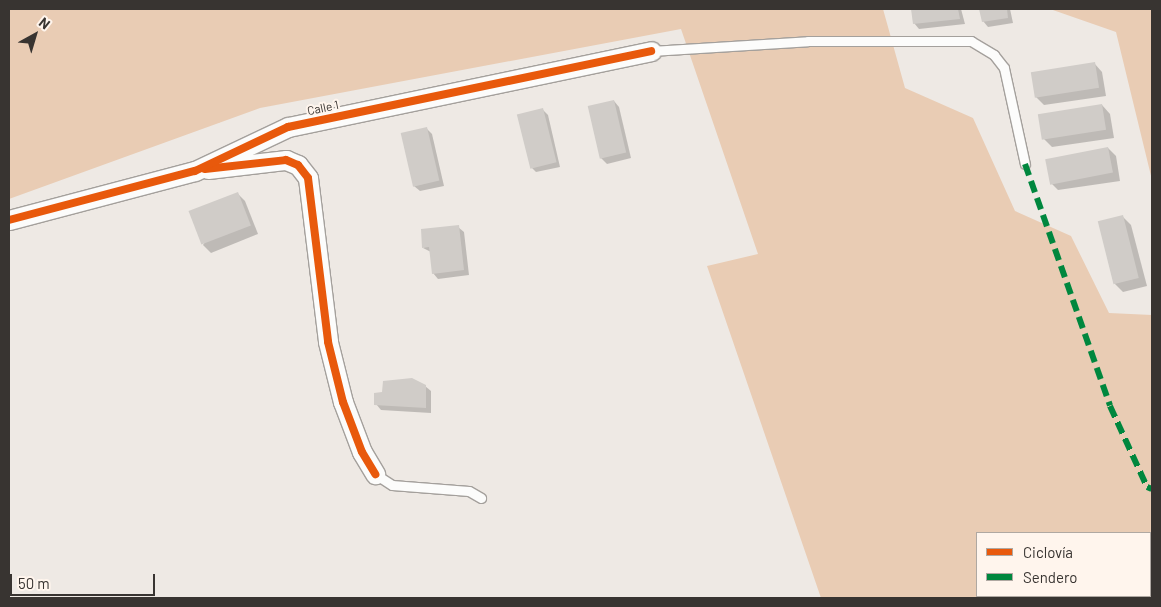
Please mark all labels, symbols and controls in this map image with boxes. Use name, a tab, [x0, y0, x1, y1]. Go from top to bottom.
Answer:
north arrow	[10, 10, 60, 60]
text: N	[36, 13, 54, 32]
street label: Calle 1	[306, 98, 340, 118]
legend	[976, 532, 1151, 597]
text: Ciclovía	[1023, 543, 1073, 561]
scale bar	[12, 564, 158, 596]
text: Sendero	[1023, 568, 1077, 586]
text: 50 m	[18, 574, 50, 592]

